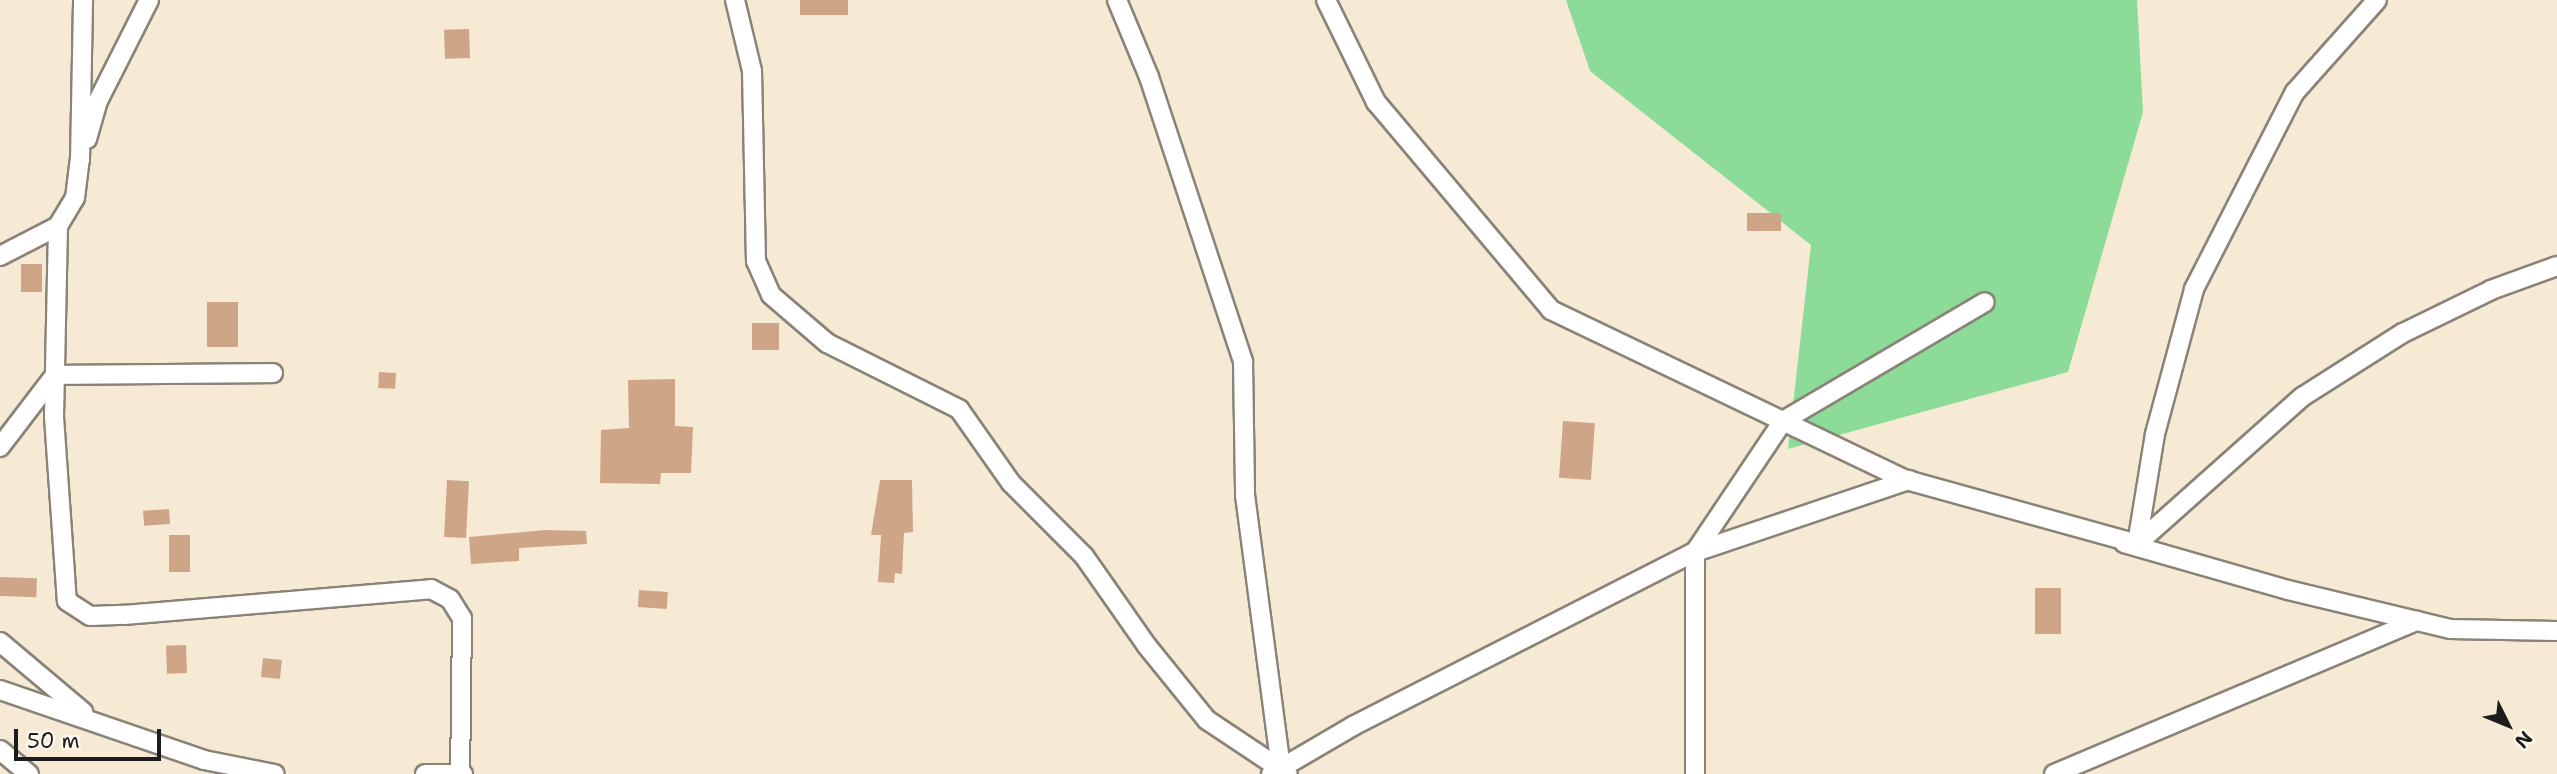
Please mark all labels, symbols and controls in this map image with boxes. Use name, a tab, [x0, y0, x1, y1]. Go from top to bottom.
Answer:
north arrow	[2473, 690, 2543, 760]
scale bar	[18, 714, 164, 758]
text: N	[2509, 726, 2538, 754]
text: 50 m	[27, 727, 80, 755]

